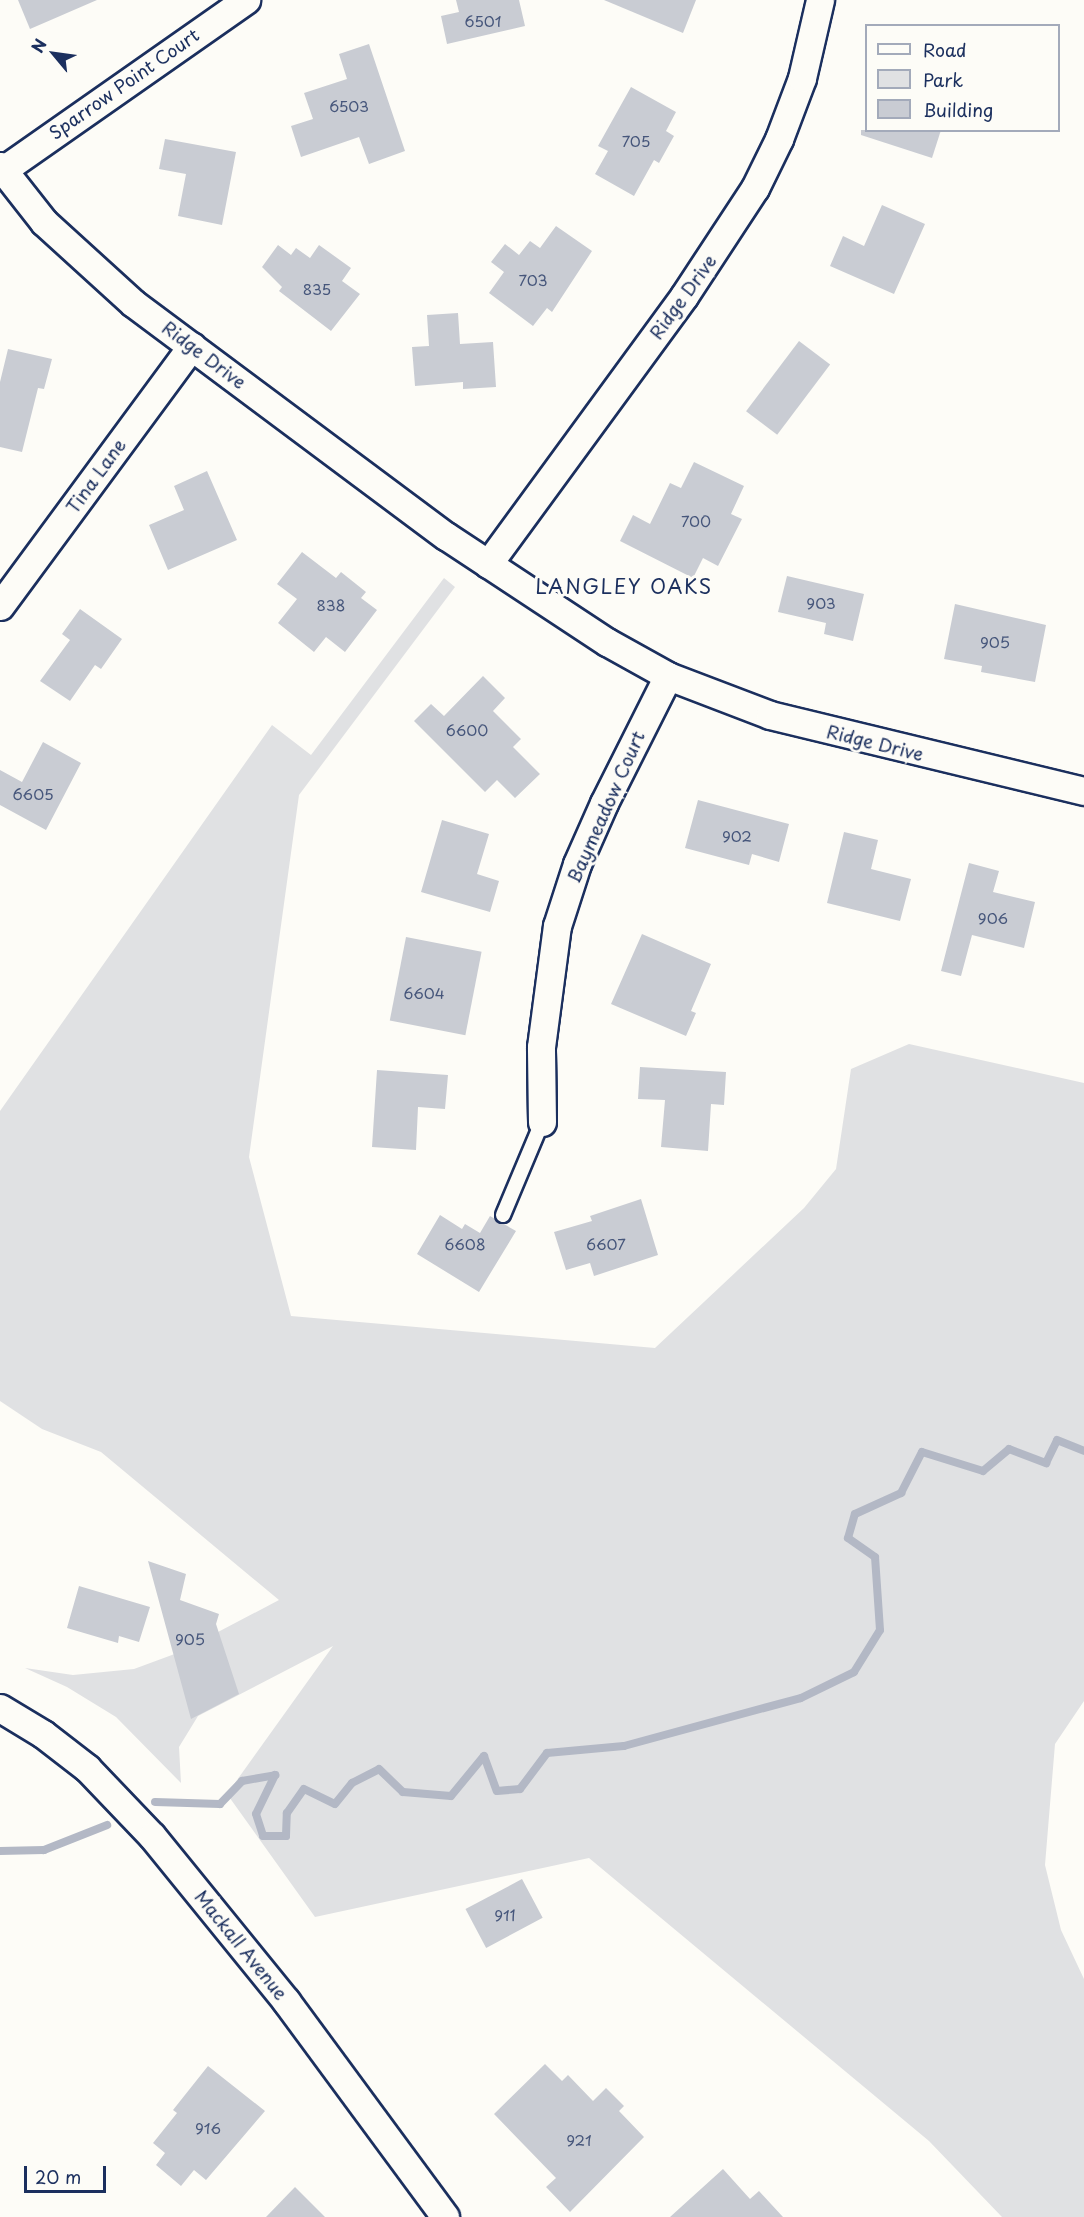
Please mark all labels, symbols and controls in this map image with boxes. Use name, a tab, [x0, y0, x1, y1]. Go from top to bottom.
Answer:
house number: 6501	[465, 12, 501, 30]
north arrow	[24, 24, 84, 84]
street label: Sparrow Point Court	[45, 24, 203, 144]
legend	[865, 24, 1060, 132]
text: N	[25, 34, 52, 57]
text: Road	[923, 36, 967, 63]
text: Park	[923, 66, 963, 93]
text: Building	[923, 96, 993, 123]
house number: 6503	[329, 97, 369, 115]
house number: 705	[622, 132, 650, 150]
street label: Ridge Drive	[645, 250, 721, 344]
house number: 703	[518, 271, 548, 289]
house number: 835	[303, 280, 331, 298]
street label: Ridge Drive	[158, 316, 250, 394]
street label: Tina Lane	[62, 435, 130, 517]
house number: 700	[681, 512, 711, 530]
district label: LANGLEY OAKS	[536, 574, 712, 598]
house number: 903	[806, 594, 836, 612]
house number: 838	[317, 596, 345, 614]
house number: 905	[980, 633, 1010, 651]
street label: Ridge Drive	[824, 720, 926, 766]
house number: 6600	[446, 721, 488, 739]
street label: Baymeadow Court	[563, 728, 649, 886]
house number: 6605	[12, 785, 54, 803]
house number: 902	[722, 827, 752, 845]
house number: 906	[978, 909, 1008, 927]
house number: 6604	[403, 984, 445, 1002]
house number: 6608	[444, 1235, 486, 1253]
house number: 6607	[586, 1235, 626, 1253]
house number: 905	[175, 1630, 205, 1648]
street label: Mackall Avenue	[190, 1886, 292, 2004]
house number: 911	[494, 1906, 516, 1924]
house number: 916	[195, 2119, 221, 2137]
house number: 921	[566, 2131, 592, 2149]
scale bar	[27, 2154, 110, 2192]
text: 20 m	[35, 2163, 81, 2190]

